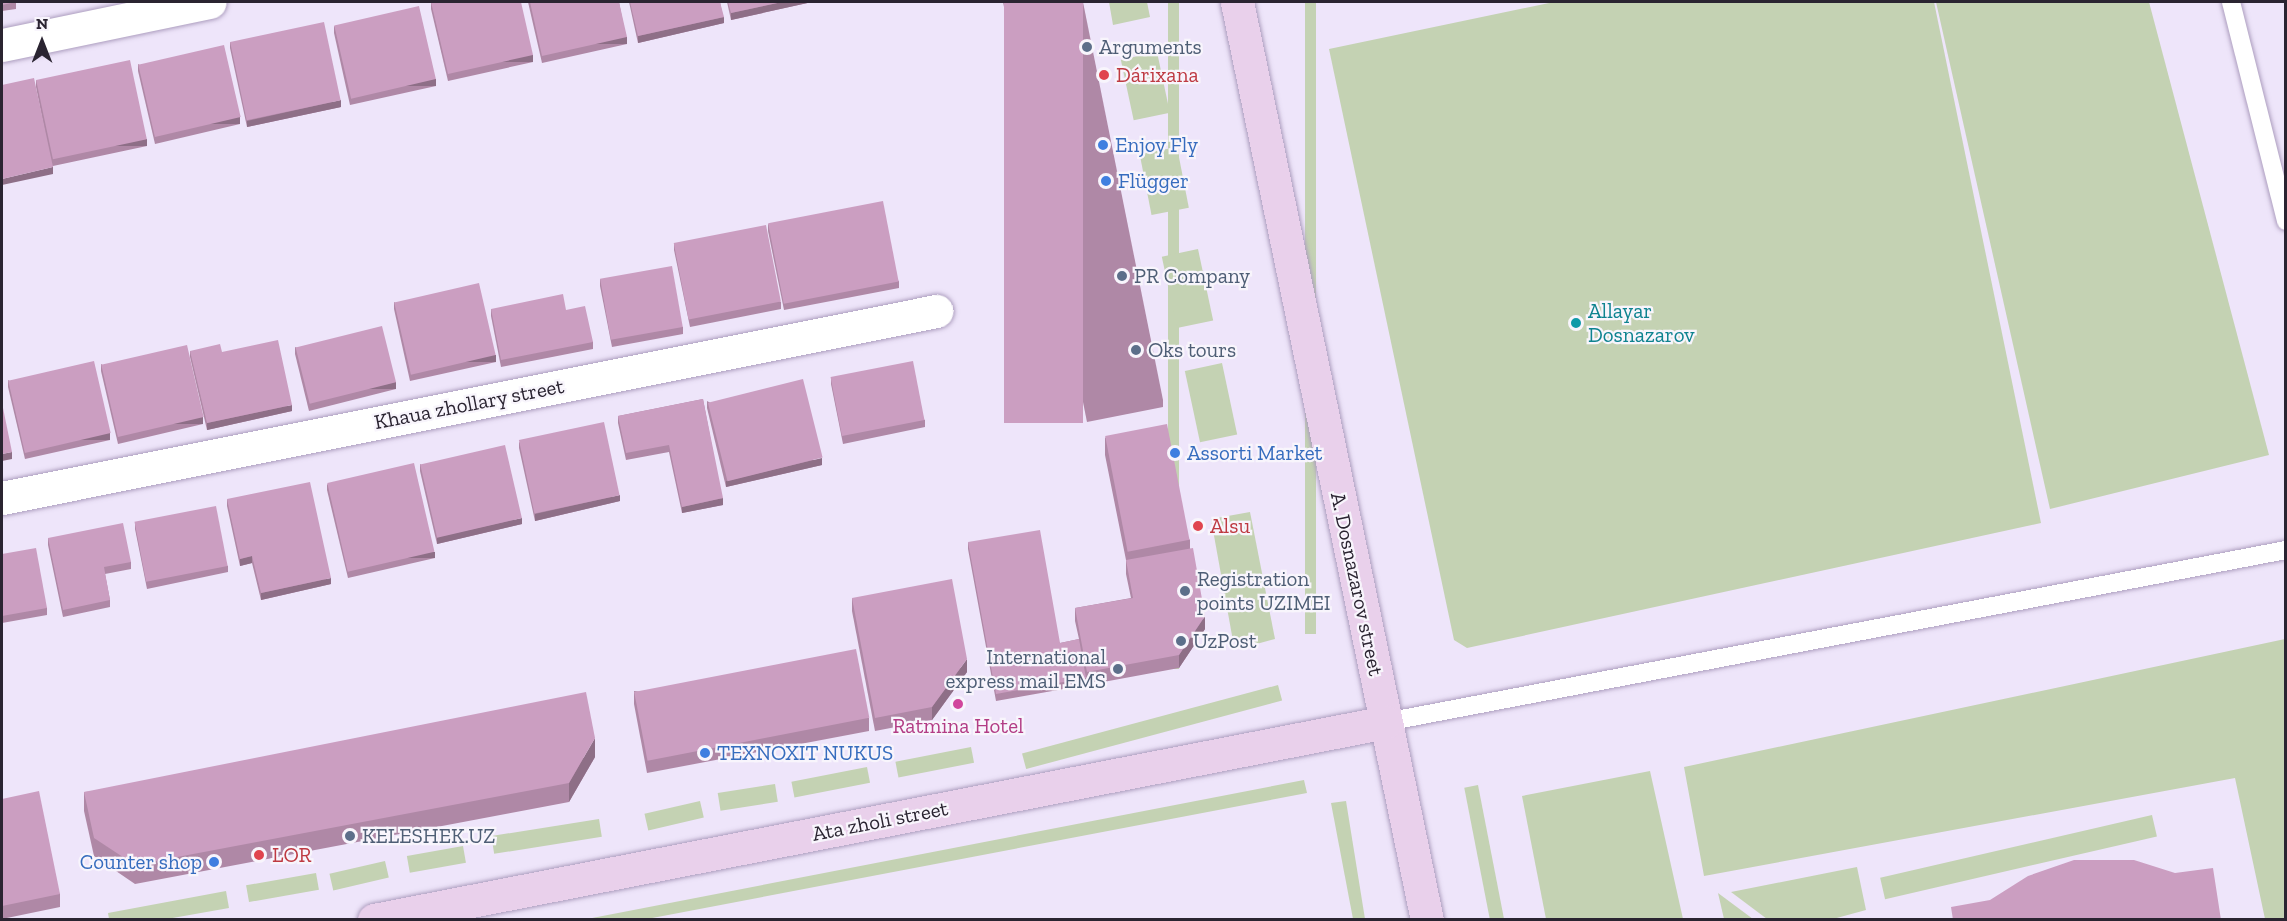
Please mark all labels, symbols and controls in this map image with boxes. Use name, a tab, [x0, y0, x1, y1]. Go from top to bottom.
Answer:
north arrow	[12, 12, 72, 72]
text: N	[36, 14, 48, 33]
place label: Arguments	[1099, 34, 1202, 60]
marker: Arguments	[1080, 40, 1094, 54]
place label: Dárixana	[1116, 62, 1199, 88]
marker: Dárixana	[1097, 68, 1111, 82]
place label: Enjoy Fly	[1115, 132, 1198, 158]
marker: Enjoy Fly	[1096, 138, 1110, 152]
place label: Flügger	[1118, 168, 1189, 194]
marker: Flügger	[1099, 174, 1113, 188]
place label: PR Company	[1134, 263, 1250, 289]
marker: PR Company	[1115, 269, 1129, 283]
place label: Allayar Dosnazarov	[1588, 298, 1695, 348]
marker: Allayar Dosnazarov	[1569, 316, 1583, 330]
place label: Oks tours	[1148, 337, 1236, 363]
marker: Oks tours	[1129, 343, 1143, 357]
street label: Khaua zhollary street	[372, 373, 566, 435]
place label: Assorti Market	[1187, 440, 1322, 466]
marker: Assorti Market	[1168, 446, 1182, 460]
street label: A. Dosnazarov street	[1325, 490, 1389, 678]
place label: Alsu	[1210, 513, 1250, 539]
marker: Alsu	[1191, 519, 1205, 533]
place label: Registration points UZIMEI	[1197, 566, 1331, 616]
marker: Registration points UZIMEI	[1178, 584, 1192, 598]
place label: UzPost	[1193, 628, 1257, 654]
marker: UzPost	[1174, 634, 1188, 648]
place label: International express mail EMS	[946, 644, 1106, 694]
marker: International express mail EMS	[1111, 662, 1125, 676]
marker: Ratmina Hotel	[951, 697, 965, 711]
place label: Ratmina Hotel	[892, 713, 1024, 739]
place label: TEXNOXIT NUKUS	[717, 740, 894, 766]
marker: TEXNOXIT NUKUS	[698, 746, 712, 760]
street label: Ata zholi street	[810, 795, 950, 847]
place label: KELESHEK.UZ	[362, 823, 495, 849]
marker: KELESHEK.UZ	[343, 829, 357, 843]
place label: LOR	[272, 842, 311, 868]
marker: LOR	[250, 846, 268, 864]
place label: Counter shop	[79, 849, 202, 875]
marker: Counter shop	[207, 855, 221, 869]

